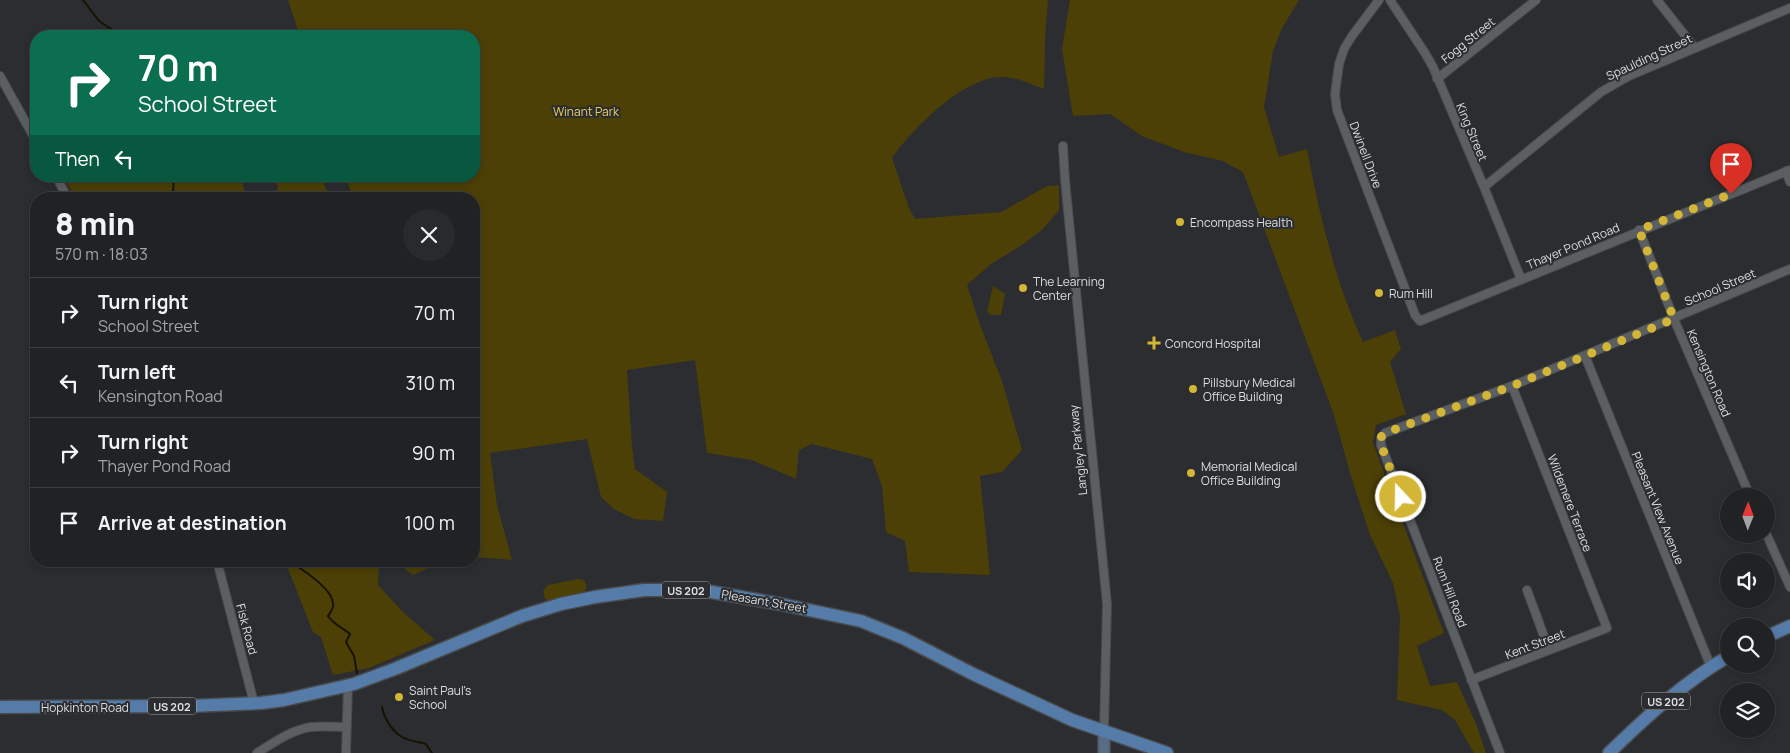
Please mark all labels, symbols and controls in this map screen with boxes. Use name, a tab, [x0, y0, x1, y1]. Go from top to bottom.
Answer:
street label: Fogg Street	[1437, 13, 1499, 67]
street label: Spaulding Street	[1603, 30, 1695, 84]
text: 70 m	[138, 44, 218, 92]
icon: right	[55, 50, 120, 115]
text: School Street	[138, 89, 277, 119]
street label: King Street	[1452, 100, 1492, 164]
park label: Winant Park	[553, 103, 620, 120]
street label: Dwinell Drive	[1345, 119, 1387, 191]
pin	[1710, 143, 1752, 194]
icon: left	[110, 145, 138, 173]
text: Then	[55, 146, 100, 172]
icon: arrive	[1717, 150, 1745, 178]
text: 8 min	[55, 203, 135, 244]
button: close	[403, 209, 455, 261]
place label: Encompass Health	[1190, 214, 1293, 231]
marker: Encompass Health	[1174, 216, 1186, 228]
street label: Thayer Pond Road	[1524, 219, 1622, 273]
text: 570 m · 18:03	[55, 243, 148, 265]
street label: School Street	[1682, 264, 1758, 310]
place label: The Learning Center	[1033, 273, 1105, 304]
marker: The Learning Center	[1017, 282, 1029, 294]
place label: Rum Hill	[1389, 285, 1433, 302]
marker: Rum Hill	[1373, 287, 1385, 299]
text: Turn right	[98, 289, 188, 315]
icon: right	[55, 299, 83, 327]
text: 70 m	[414, 300, 455, 326]
text: School Street	[98, 315, 199, 337]
street label: Kensington Road	[1683, 327, 1735, 419]
place label: Concord Hospital	[1165, 335, 1261, 352]
marker: Concord Hospital	[1147, 336, 1161, 350]
text: Turn left	[98, 359, 176, 385]
icon: left	[55, 369, 83, 397]
text: 310 m	[406, 370, 455, 396]
place label: Pillsbury Medical Office Building	[1203, 374, 1295, 405]
marker: Pillsbury Medical Office Building	[1187, 383, 1199, 395]
text: Kensington Road	[98, 385, 223, 407]
street label: Langley Parkway	[1065, 403, 1091, 496]
text: Turn right	[98, 429, 188, 455]
icon: right	[55, 439, 83, 467]
text: 90 m	[412, 440, 455, 466]
street label: Pleasant View Avenue	[1628, 449, 1688, 567]
street label: Wildemere Terrace	[1544, 452, 1596, 554]
text: Thayer Pond Road	[98, 455, 231, 477]
place label: Memorial Medical Office Building	[1201, 458, 1297, 489]
marker: Memorial Medical Office Building	[1185, 467, 1197, 479]
position arrow	[1374, 470, 1426, 522]
north arrow	[1720, 488, 1775, 542]
map controls	[1720, 488, 1775, 738]
icon: arrive	[55, 509, 83, 537]
text: Arrive at destination	[98, 510, 287, 536]
text: 100 m	[404, 510, 455, 536]
button: sound	[1720, 553, 1775, 608]
street label: Rum Hill Road	[1429, 554, 1471, 630]
road number: US 202	[662, 582, 710, 598]
street label: Pleasant Street	[720, 585, 808, 617]
street label: Fisk Road	[232, 602, 262, 656]
button: search	[1720, 618, 1775, 673]
street label: Kent Street	[1503, 625, 1568, 663]
place label: Saint Paul's School	[409, 682, 471, 713]
button: layers	[1720, 683, 1775, 738]
marker: Saint Paul's School	[393, 691, 405, 703]
road number: US 202	[1642, 692, 1690, 709]
road number: US 202	[148, 698, 196, 714]
street label: Hopkinton Road	[41, 699, 129, 716]

